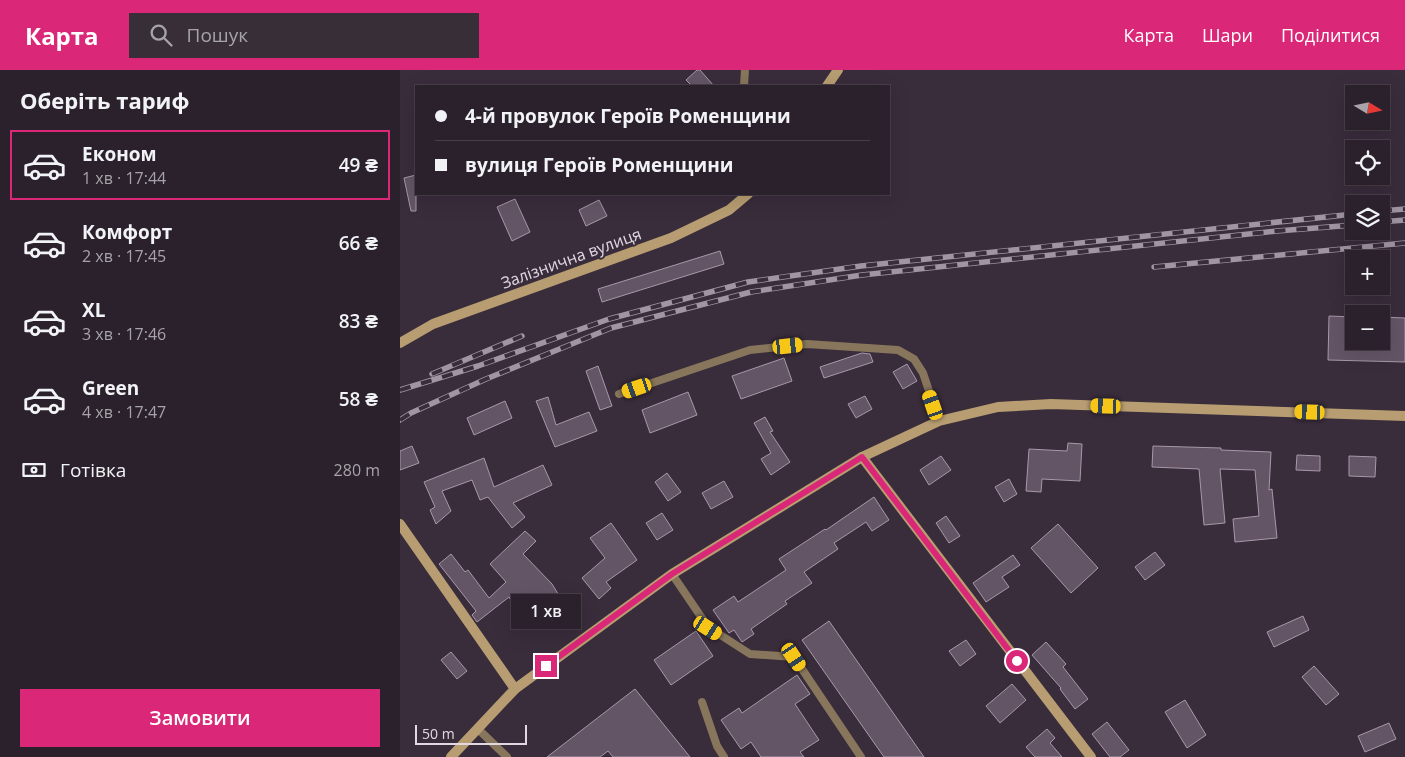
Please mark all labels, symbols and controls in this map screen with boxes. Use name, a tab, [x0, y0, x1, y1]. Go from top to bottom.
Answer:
search box	[129, 13, 479, 58]
text: Карта	[25, 19, 99, 52]
icon: search	[147, 21, 175, 49]
text: Пошук	[187, 22, 248, 48]
text: Карта	[1123, 23, 1174, 47]
text: Шари	[1202, 23, 1253, 47]
text: Поділитися	[1281, 23, 1380, 47]
text: Оберіть тариф	[20, 85, 189, 115]
north arrow	[1345, 85, 1390, 130]
map controls	[1345, 85, 1390, 350]
text: 4-й провулок Героїв Роменщини	[465, 103, 791, 129]
button: locate	[1345, 140, 1390, 185]
text: Економ	[82, 141, 157, 167]
icon: car	[22, 143, 67, 188]
text: 49 ₴	[339, 152, 378, 178]
text: вулиця Героїв Роменщини	[465, 152, 734, 178]
text: 1 хв · 17:44	[82, 167, 166, 189]
button: layers	[1345, 195, 1390, 240]
text: Комфорт	[82, 219, 172, 245]
icon: car	[22, 221, 67, 266]
street label: Залізнична вулиця	[498, 222, 644, 294]
text: 66 ₴	[339, 230, 378, 256]
text: 2 хв · 17:45	[82, 245, 166, 267]
button: +	[1345, 250, 1390, 295]
text: XL	[82, 297, 105, 323]
icon: car	[22, 299, 67, 344]
button: −	[1345, 305, 1390, 350]
text: 83 ₴	[339, 308, 378, 334]
text: 3 хв · 17:46	[82, 323, 166, 345]
car	[772, 337, 803, 355]
text: Green	[82, 375, 139, 401]
car	[620, 376, 653, 400]
icon: car	[22, 377, 67, 422]
text: 58 ₴	[339, 386, 378, 412]
car	[921, 388, 944, 422]
car	[1090, 398, 1121, 414]
text: 4 хв · 17:47	[82, 401, 166, 423]
car	[1294, 404, 1325, 420]
icon: cash	[20, 456, 48, 484]
text: Готівка	[60, 457, 126, 483]
text: 280 m	[334, 459, 380, 481]
callout: 1 хв	[511, 594, 581, 628]
text: 1 хв	[530, 600, 562, 622]
car	[691, 614, 724, 642]
car	[779, 640, 808, 674]
route start	[1006, 650, 1028, 672]
route end	[535, 655, 557, 677]
button: Замовити	[20, 689, 380, 747]
scale bar	[415, 722, 528, 745]
text: 50 m	[422, 724, 455, 743]

